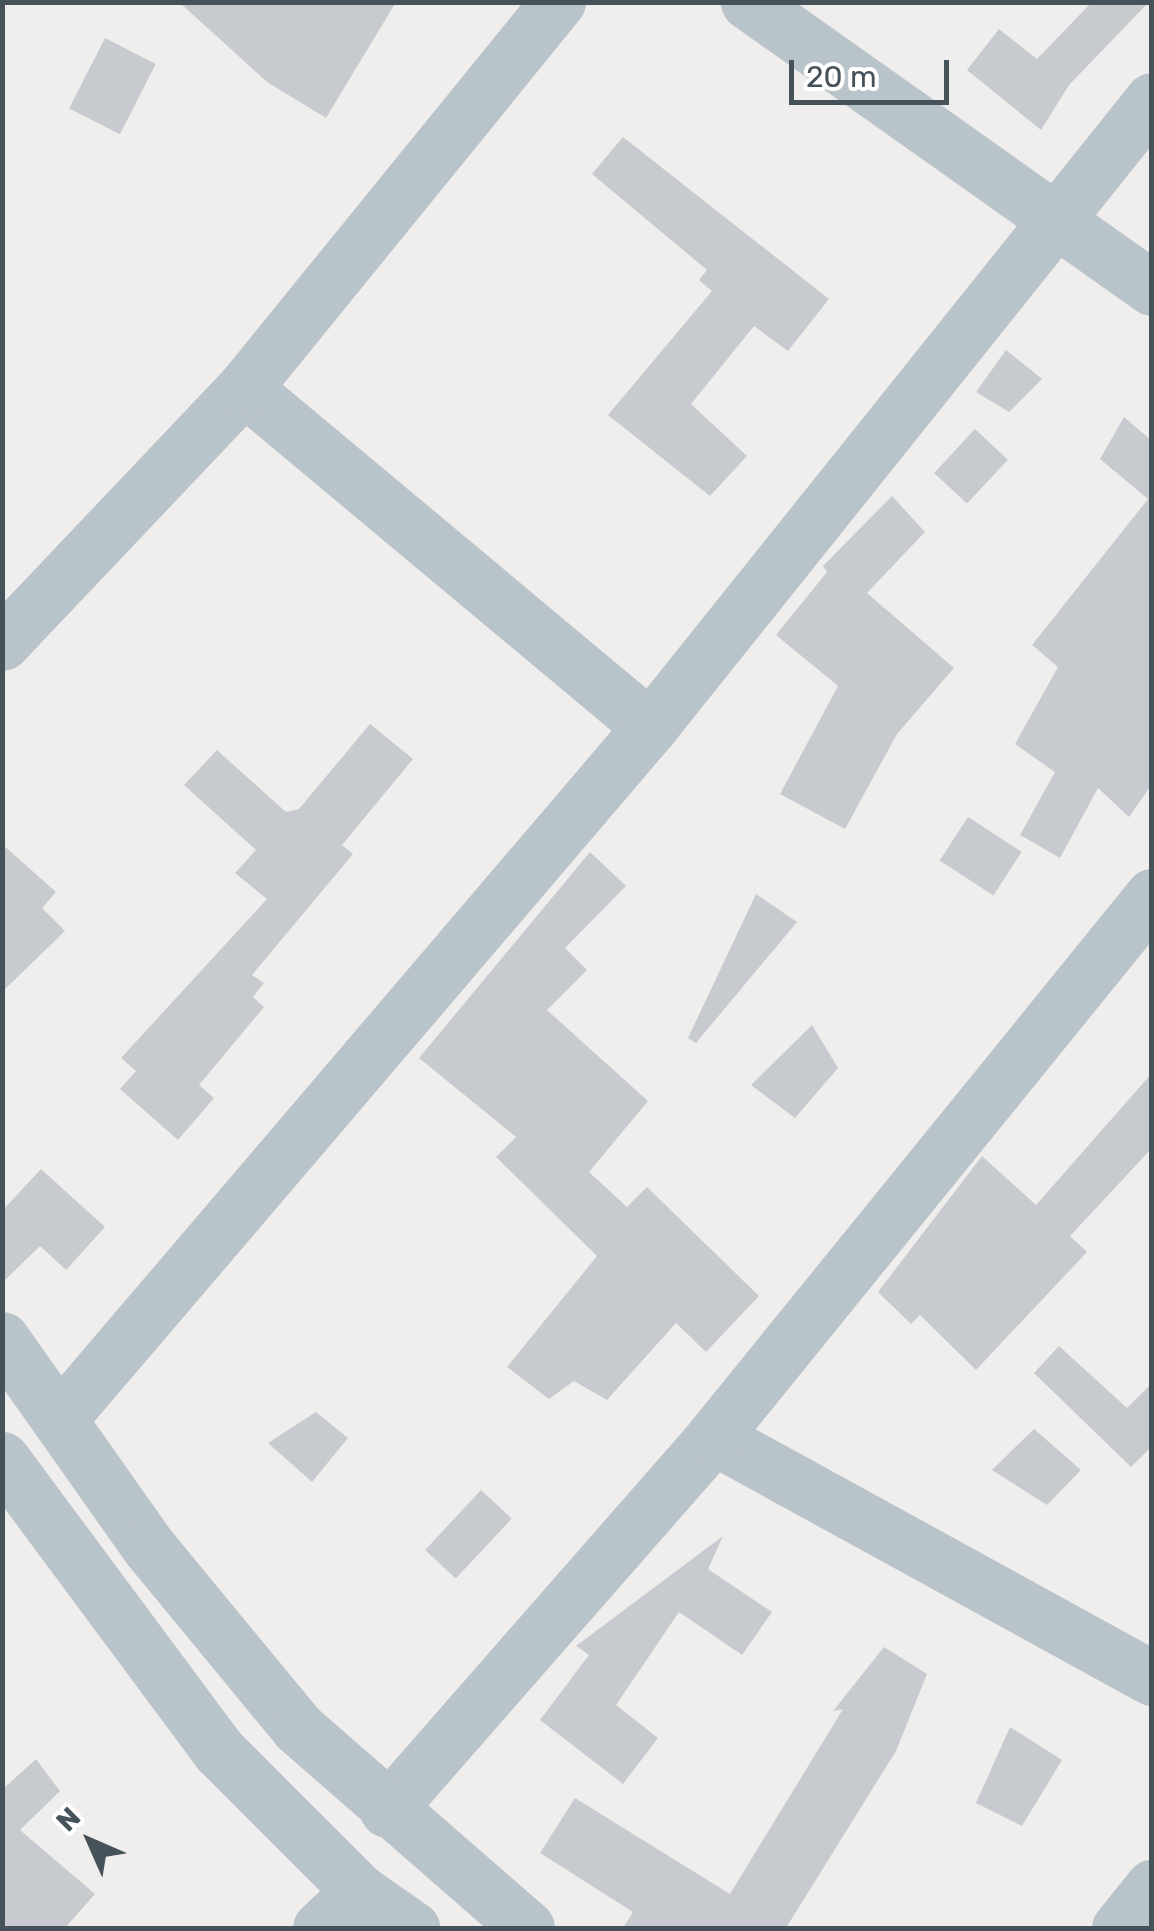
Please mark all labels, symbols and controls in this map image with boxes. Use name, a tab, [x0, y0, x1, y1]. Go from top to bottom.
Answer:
scale bar	[794, 40, 954, 102]
text: 20 m	[806, 59, 877, 95]
north arrow	[40, 1791, 140, 1891]
text: N	[50, 1801, 87, 1838]

